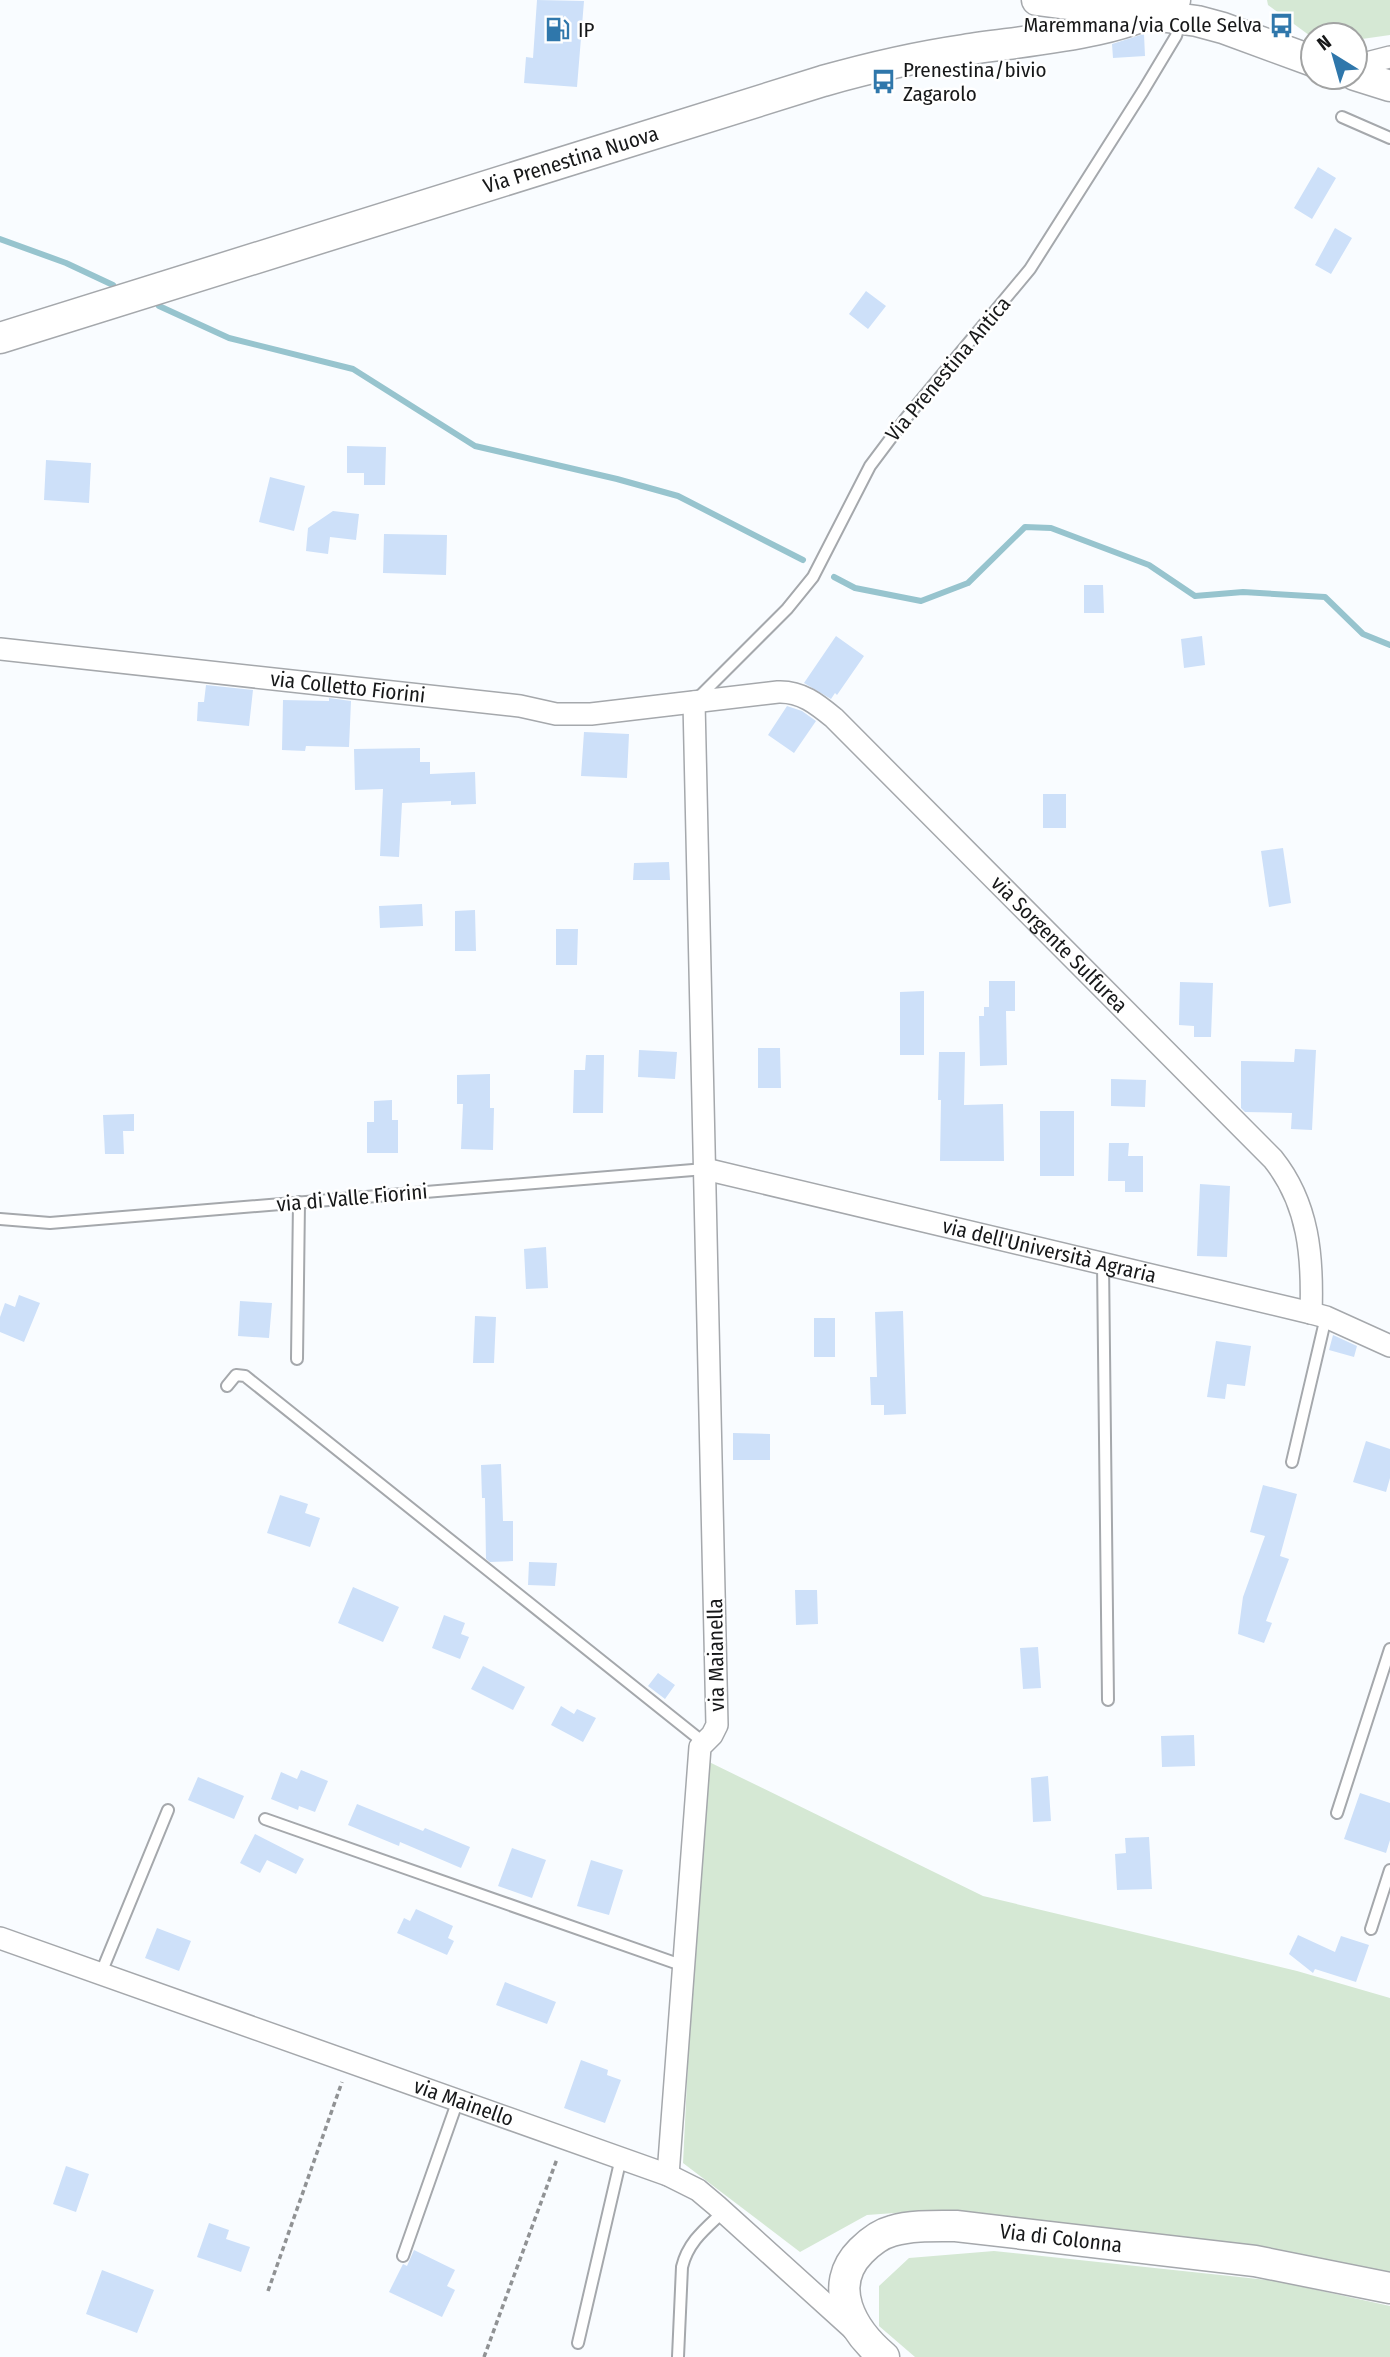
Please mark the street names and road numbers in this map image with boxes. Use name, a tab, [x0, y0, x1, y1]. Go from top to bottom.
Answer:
street label: Via Prenestina Nuova	[480, 120, 662, 199]
street label: Via Prenestina Antica	[880, 291, 1016, 447]
street label: via Colletto Fiorini	[269, 666, 427, 709]
street label: via Sorgente Sulfurea	[986, 870, 1133, 1018]
street label: via di Valle Fiorini	[275, 1178, 429, 1218]
street label: via dell'Università Agraria	[940, 1213, 1159, 1289]
street label: via Maianella	[702, 1598, 730, 1712]
street label: via Mainello	[410, 2073, 517, 2132]
street label: Via di Colonna	[998, 2218, 1124, 2258]

